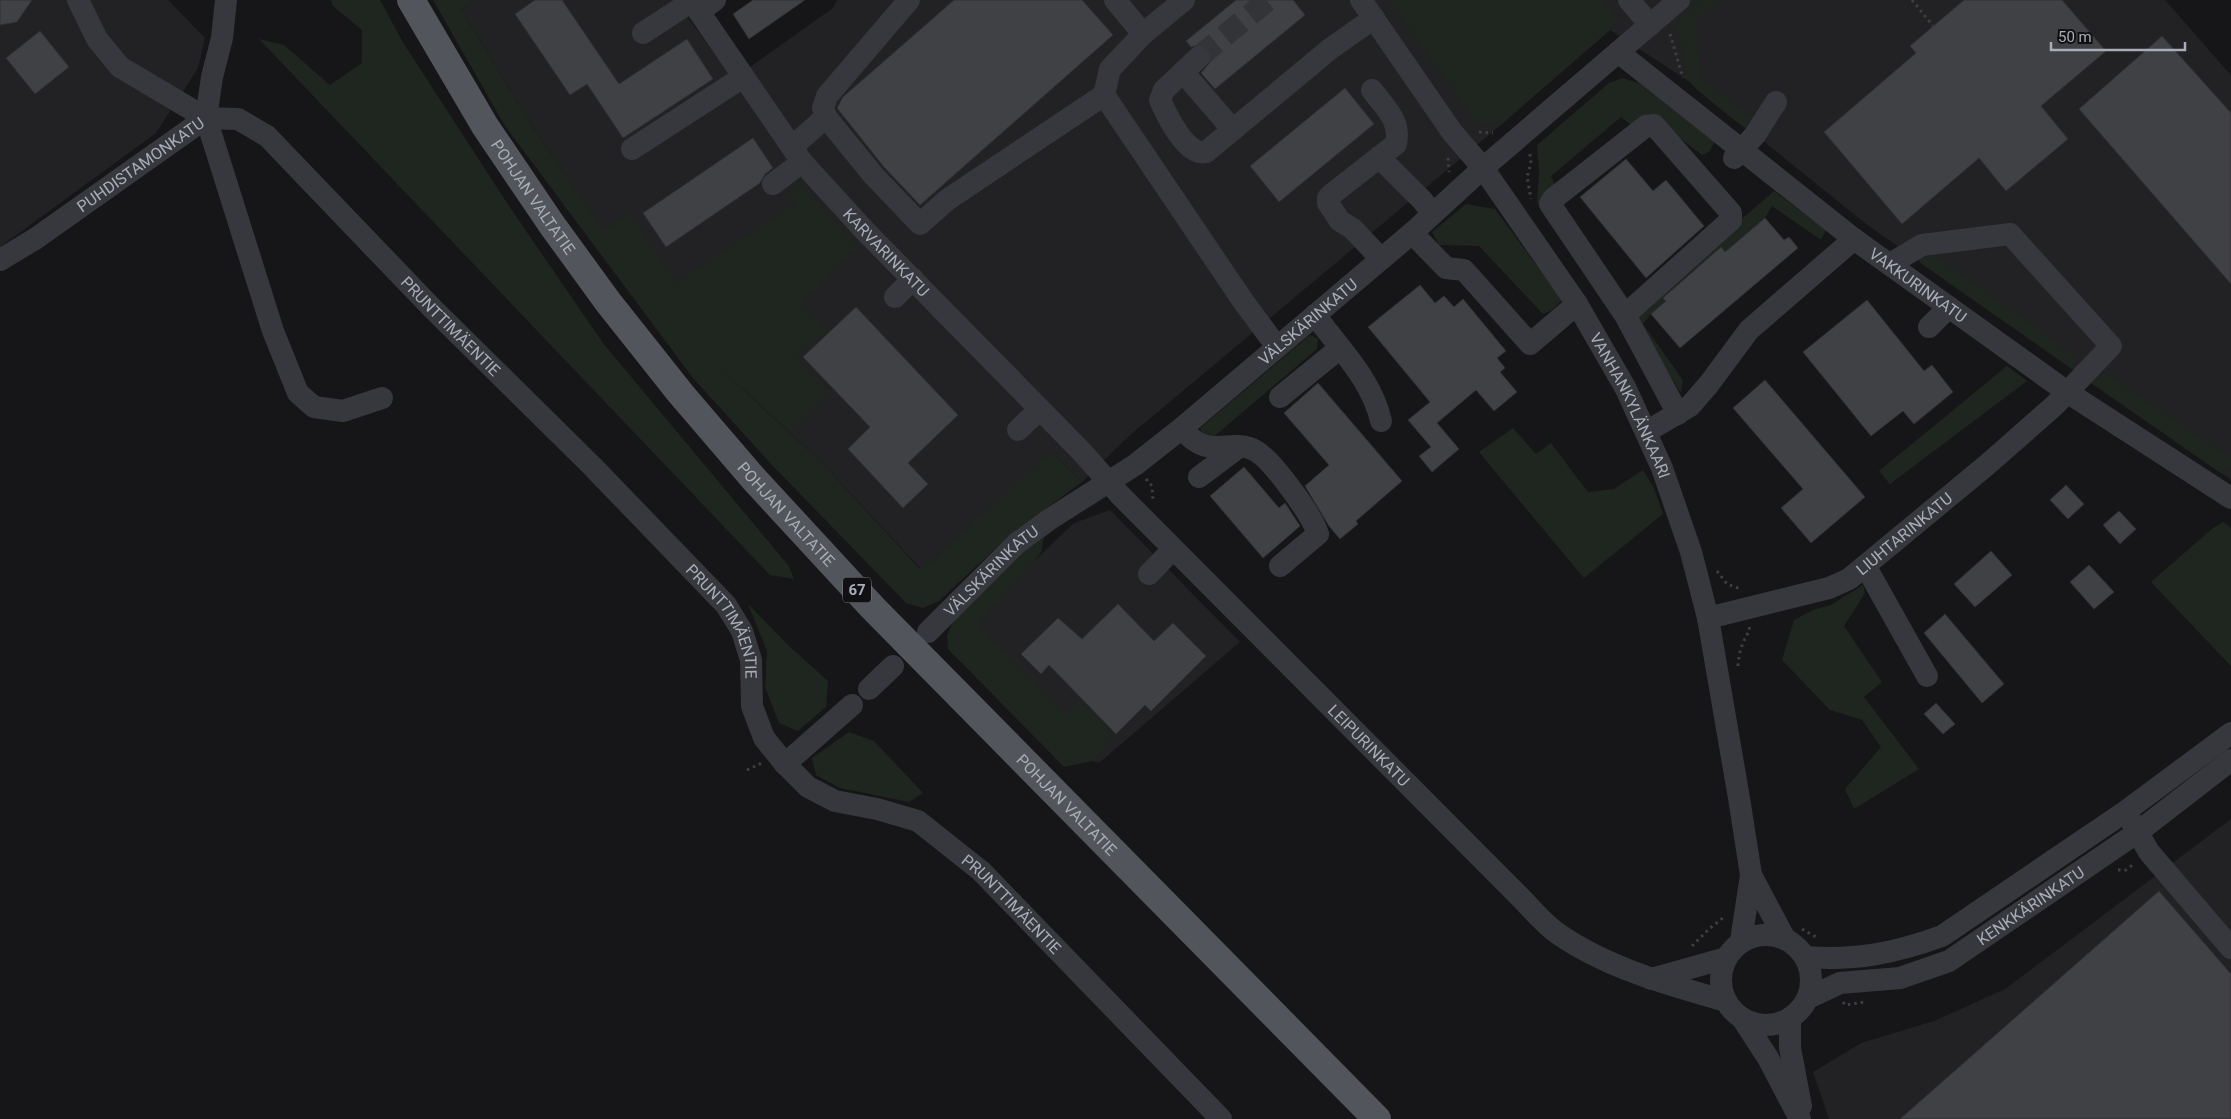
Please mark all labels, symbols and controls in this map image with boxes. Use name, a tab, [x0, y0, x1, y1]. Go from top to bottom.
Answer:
scale bar	[2051, 20, 2185, 52]
text: 50 m	[2058, 28, 2092, 46]
street label: PUHDISTAMONKATU	[73, 113, 208, 216]
street label: POHJAN VALTATIE	[487, 136, 580, 258]
street label: KARVARINKATU	[840, 204, 933, 300]
street label: VAKKURINKATU	[1866, 244, 1971, 326]
street label: PRUNTTIMÄENTIE	[397, 272, 504, 380]
street label: VÄLSKÄRINKATU	[1254, 274, 1361, 369]
street label: VANHANKYLÄNKAARI	[1586, 329, 1674, 481]
street label: POHJAN VALTATIE	[734, 458, 839, 570]
street label: LIUHTARINKATU	[1852, 488, 1956, 579]
street label: VÄLSKÄRINKATU	[940, 521, 1042, 620]
street label: PRUNTTIMÄENTIE	[682, 560, 761, 679]
road number: 67	[843, 578, 871, 602]
street label: LEIPURINKATU	[1324, 700, 1414, 790]
street label: POHJAN VALTATIE	[1013, 750, 1121, 859]
street label: PRUNTTIMÄENTIE	[958, 850, 1065, 958]
street label: KENKKÄRINKATU	[1973, 862, 2088, 949]

